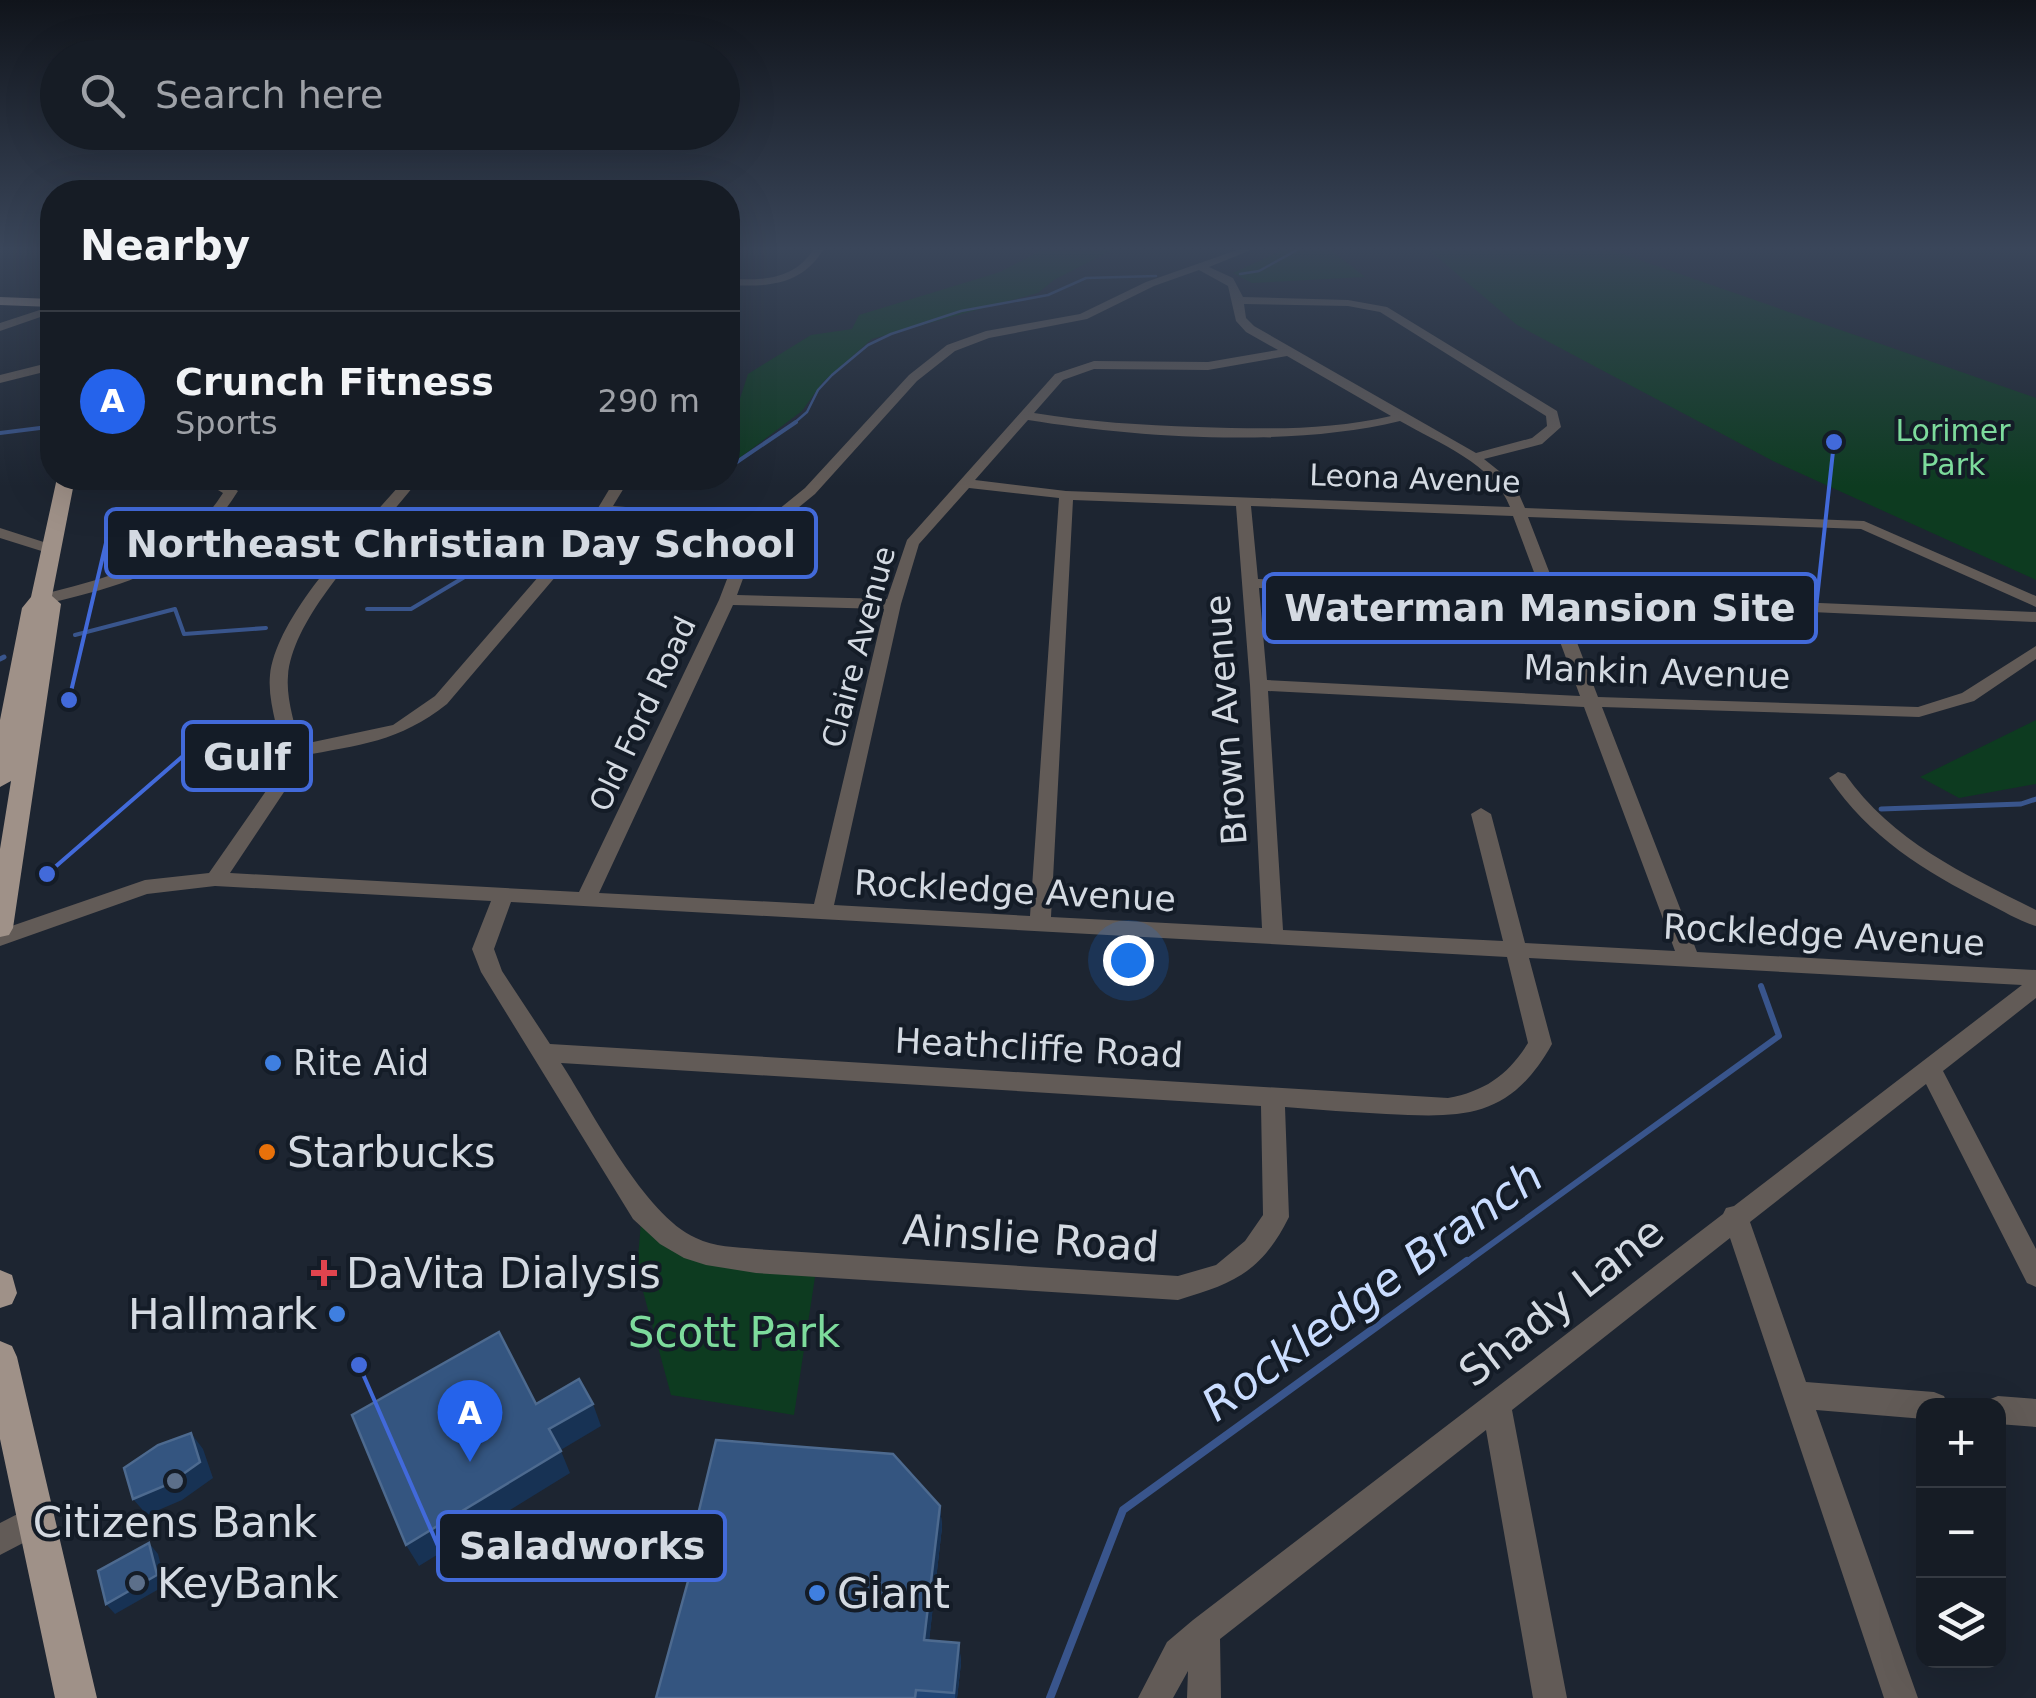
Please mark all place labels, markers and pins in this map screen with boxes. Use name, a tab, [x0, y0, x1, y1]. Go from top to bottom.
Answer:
callout: Northeast Christian Day School	[106, 509, 816, 577]
callout: Waterman Mansion Site	[1264, 574, 1816, 642]
callout: Gulf	[183, 722, 311, 790]
place label: Rite Aid	[293, 1043, 429, 1083]
marker: Rite Aid	[262, 1052, 284, 1074]
place label: Starbucks	[287, 1128, 496, 1177]
marker: Starbucks	[256, 1141, 278, 1163]
place label: DaVita Dialysis	[346, 1249, 661, 1298]
marker: DaVita Dialysis	[311, 1260, 337, 1286]
place label: Hallmark	[128, 1290, 318, 1339]
marker: Hallmark	[326, 1303, 348, 1325]
pin: A	[438, 1380, 502, 1462]
marker: Citizens Bank	[164, 1470, 186, 1492]
place label: Citizens Bank	[33, 1498, 318, 1547]
callout: Saladworks	[438, 1512, 725, 1580]
place label: KeyBank	[157, 1559, 339, 1608]
place label: Giant	[837, 1569, 950, 1618]
marker: KeyBank	[126, 1572, 148, 1594]
marker: Giant	[806, 1582, 828, 1604]

